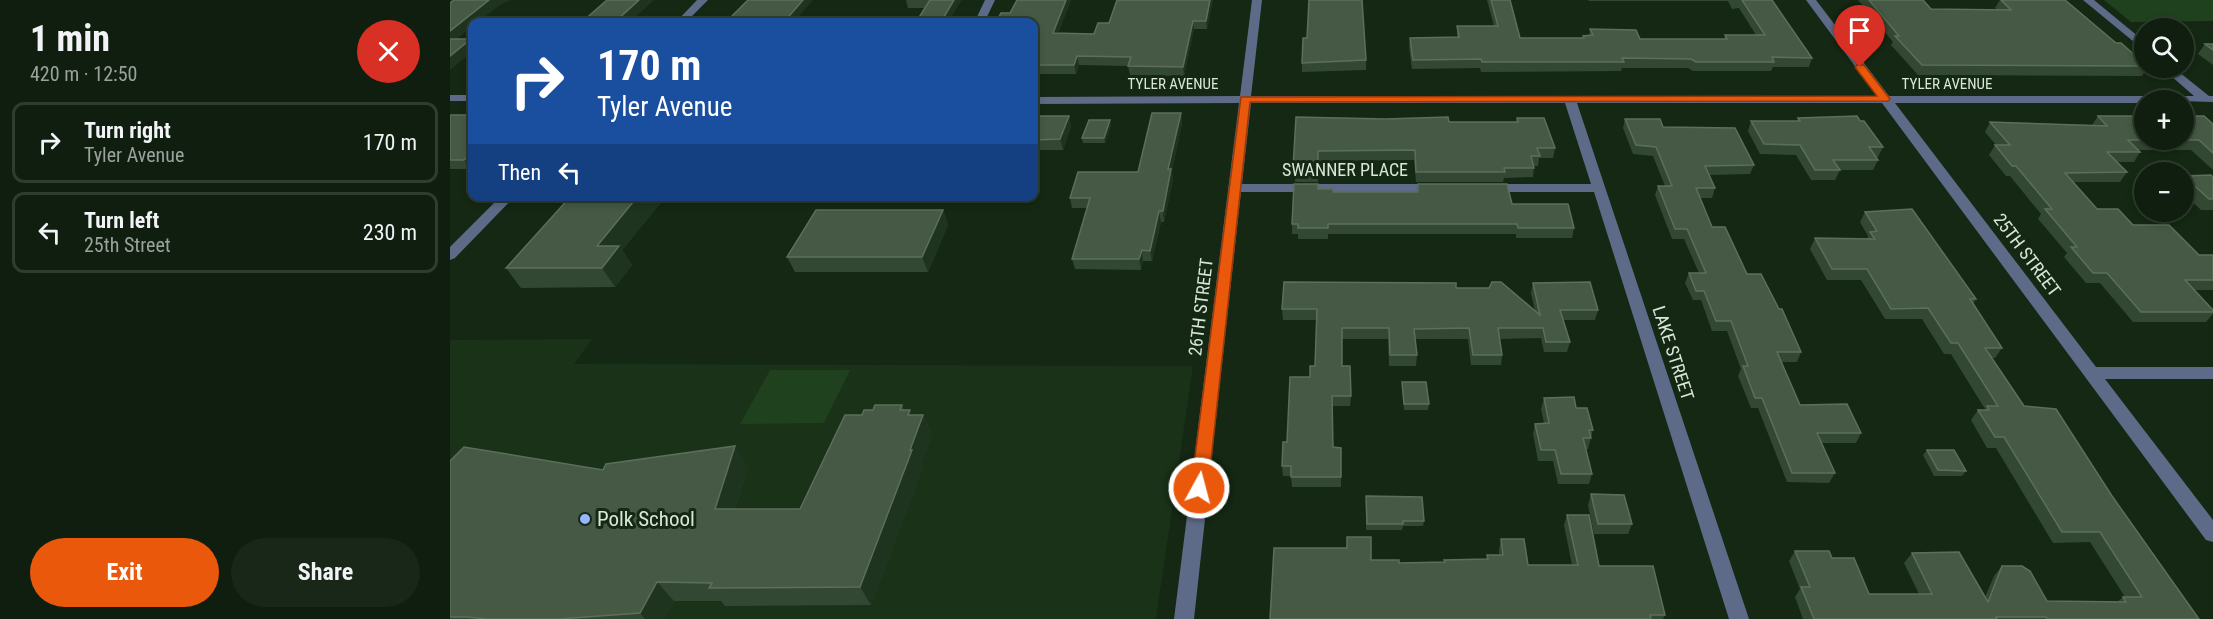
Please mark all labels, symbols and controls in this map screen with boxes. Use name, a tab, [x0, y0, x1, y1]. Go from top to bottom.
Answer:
pin	[1834, 5, 1885, 67]
icon: arrive	[1843, 14, 1876, 47]
text: 1 min	[30, 18, 110, 60]
map controls	[2134, 18, 2194, 222]
button: search	[2134, 18, 2194, 78]
button: close	[357, 20, 420, 83]
text: 170 m	[597, 41, 702, 90]
icon: right	[498, 42, 576, 120]
text: 420 m · 12:50	[30, 62, 137, 86]
street label: TYLER AVENUE	[1128, 75, 1218, 93]
street label: TYLER AVENUE	[1902, 75, 1992, 93]
button: +	[2134, 90, 2194, 150]
text: Tyler Avenue	[597, 91, 732, 123]
text: Turn right	[84, 118, 171, 143]
icon: right	[33, 126, 66, 159]
text: 170 m	[363, 130, 417, 155]
text: Tyler Avenue	[84, 143, 184, 167]
icon: left	[553, 156, 586, 189]
street label: SWANNER PLACE	[1282, 159, 1408, 180]
text: Then	[498, 160, 541, 185]
button: −	[2134, 162, 2194, 222]
text: Turn left	[84, 208, 159, 233]
street label: 25TH STREET	[1989, 209, 2065, 300]
icon: left	[33, 216, 66, 249]
text: 230 m	[363, 220, 417, 245]
text: 25th Street	[84, 233, 171, 257]
street label: 26TH STREET	[1184, 257, 1217, 357]
street label: LAKE STREET	[1648, 303, 1699, 403]
position arrow	[1167, 456, 1231, 520]
place label: Polk School	[597, 507, 695, 531]
marker: Polk School	[578, 512, 592, 526]
button: Exit	[30, 538, 219, 607]
button: Share	[231, 538, 420, 607]

